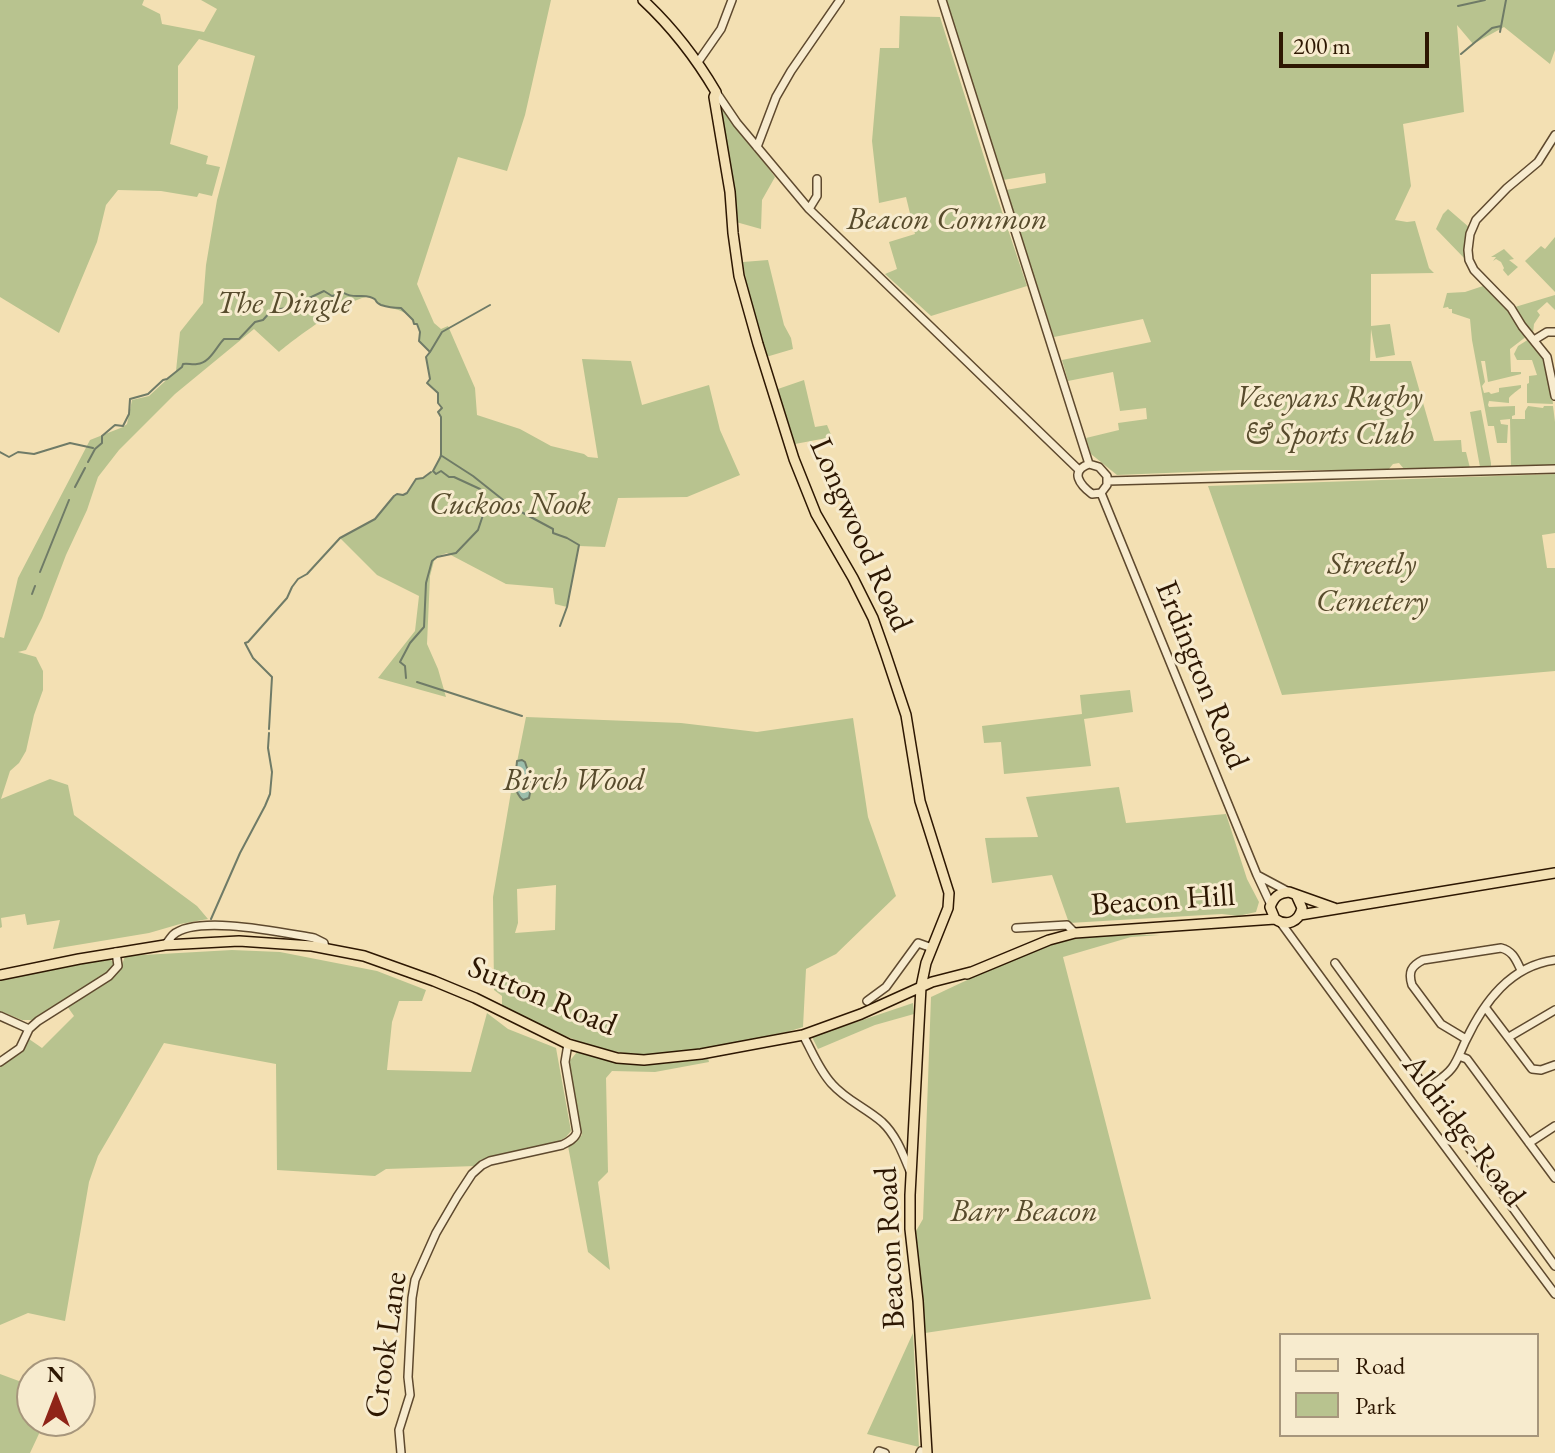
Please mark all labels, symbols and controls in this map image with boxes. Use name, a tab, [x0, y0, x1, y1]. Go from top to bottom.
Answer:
scale bar	[1283, 16, 1433, 66]
text: 200 m	[1293, 30, 1351, 61]
park label: Beacon Common	[846, 201, 1048, 239]
park label: The Dingle	[216, 285, 352, 323]
park label: Veseyans Rugby & Sports Club	[1235, 379, 1423, 454]
street label: Longwood Road	[800, 432, 920, 638]
park label: Cuckoos Nook	[429, 486, 591, 524]
park label: Streetly Cemetery	[1316, 546, 1428, 621]
street label: Erdington Road	[1146, 575, 1256, 775]
park label: Birch Wood	[503, 762, 645, 800]
street label: Beacon Hill	[1090, 877, 1236, 925]
street label: Sutton Road	[462, 948, 622, 1046]
street label: Aldridge Road	[1393, 1047, 1533, 1215]
street label: Beacon Road	[868, 1166, 914, 1330]
park label: Barr Beacon	[950, 1193, 1098, 1231]
street label: Crook Lane	[358, 1270, 416, 1420]
legend	[1279, 1333, 1539, 1437]
text: Road	[1355, 1350, 1405, 1381]
north arrow	[16, 1357, 96, 1437]
text: N	[47, 1360, 65, 1389]
text: Park	[1355, 1390, 1396, 1421]

